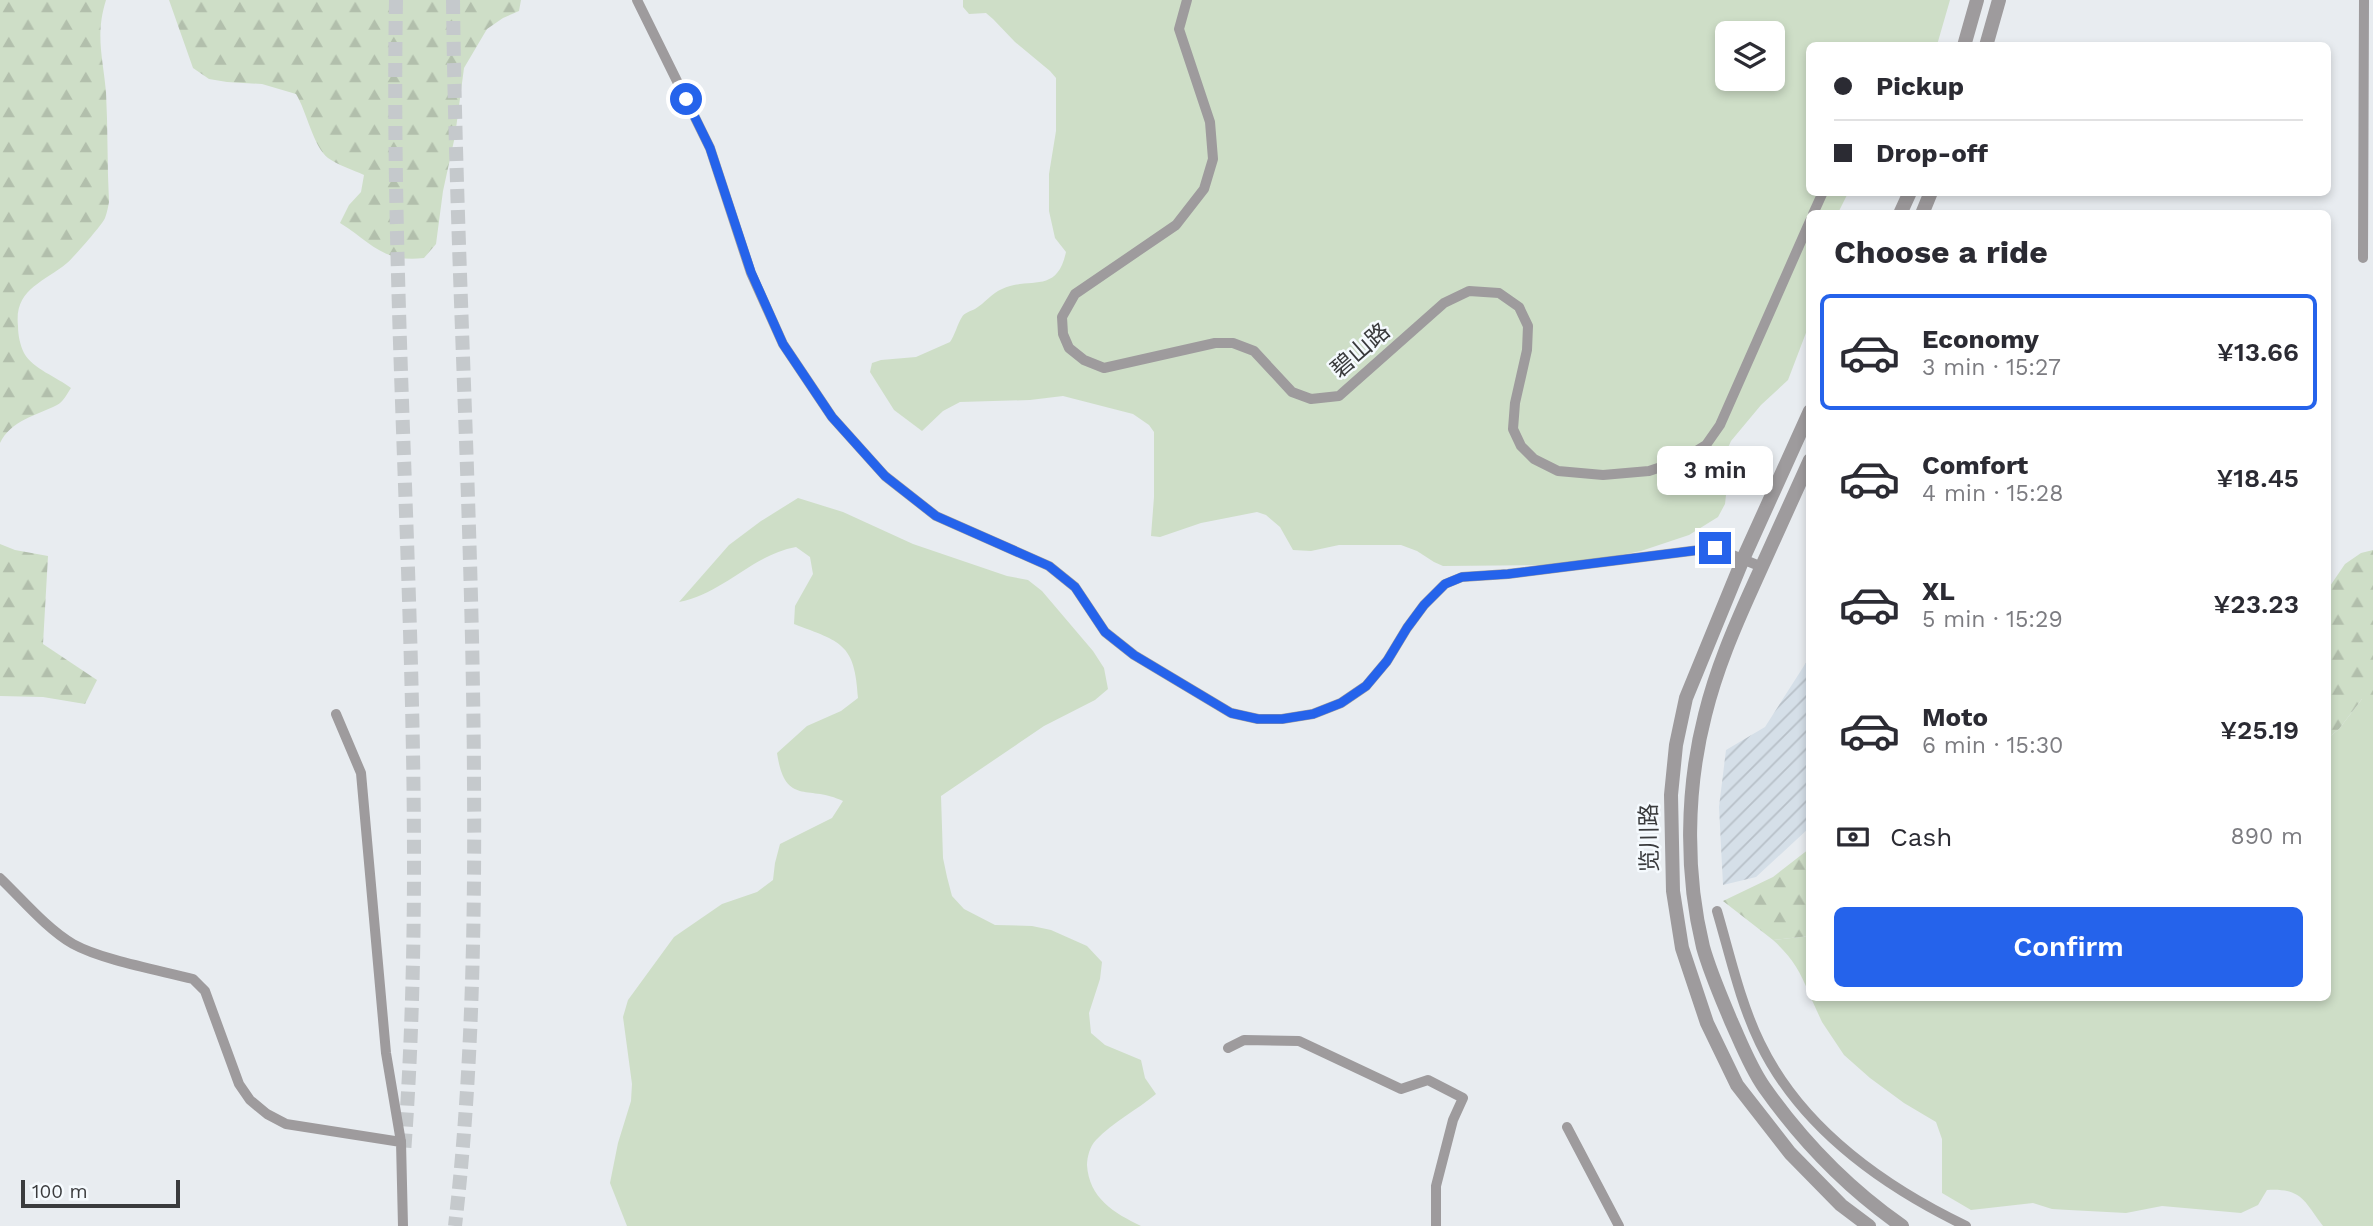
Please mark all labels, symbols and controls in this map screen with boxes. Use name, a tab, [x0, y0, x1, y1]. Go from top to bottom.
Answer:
map controls	[1715, 21, 1785, 91]
button: layers	[1715, 21, 1785, 91]
text: Pickup	[1876, 71, 1964, 101]
route start	[670, 83, 702, 115]
text: Drop-off	[1876, 138, 1988, 168]
text: Choose a ride	[1834, 233, 2048, 271]
street label: 碧山路	[1325, 318, 1395, 383]
icon: car	[1838, 321, 1901, 384]
text: Economy	[1922, 324, 2039, 354]
text: ¥13.66	[2217, 337, 2299, 367]
text: 3 min · 15:27	[1922, 354, 2061, 381]
callout: 3 min	[1657, 447, 1773, 496]
icon: car	[1838, 447, 1901, 510]
text: Comfort	[1922, 450, 2028, 480]
text: 3 min	[1683, 457, 1747, 484]
text: ¥18.45	[2216, 463, 2299, 493]
text: 4 min · 15:28	[1922, 480, 2063, 507]
route end	[1699, 532, 1731, 564]
icon: car	[1838, 573, 1901, 636]
text: XL	[1922, 576, 1955, 606]
text: ¥23.23	[2213, 589, 2299, 619]
text: 5 min · 15:29	[1922, 606, 2063, 633]
icon: car	[1838, 699, 1901, 762]
text: Moto	[1922, 702, 1988, 732]
text: ¥25.19	[2220, 715, 2299, 745]
text: 6 min · 15:30	[1922, 732, 2063, 759]
street label: 览川路	[1635, 803, 1664, 873]
icon: cash	[1834, 818, 1872, 856]
text: Cash	[1890, 822, 1952, 852]
text: 890 m	[2231, 823, 2303, 850]
button: Confirm	[1834, 907, 2303, 987]
scale bar	[21, 1177, 180, 1209]
text: 100 m	[32, 1180, 88, 1203]

